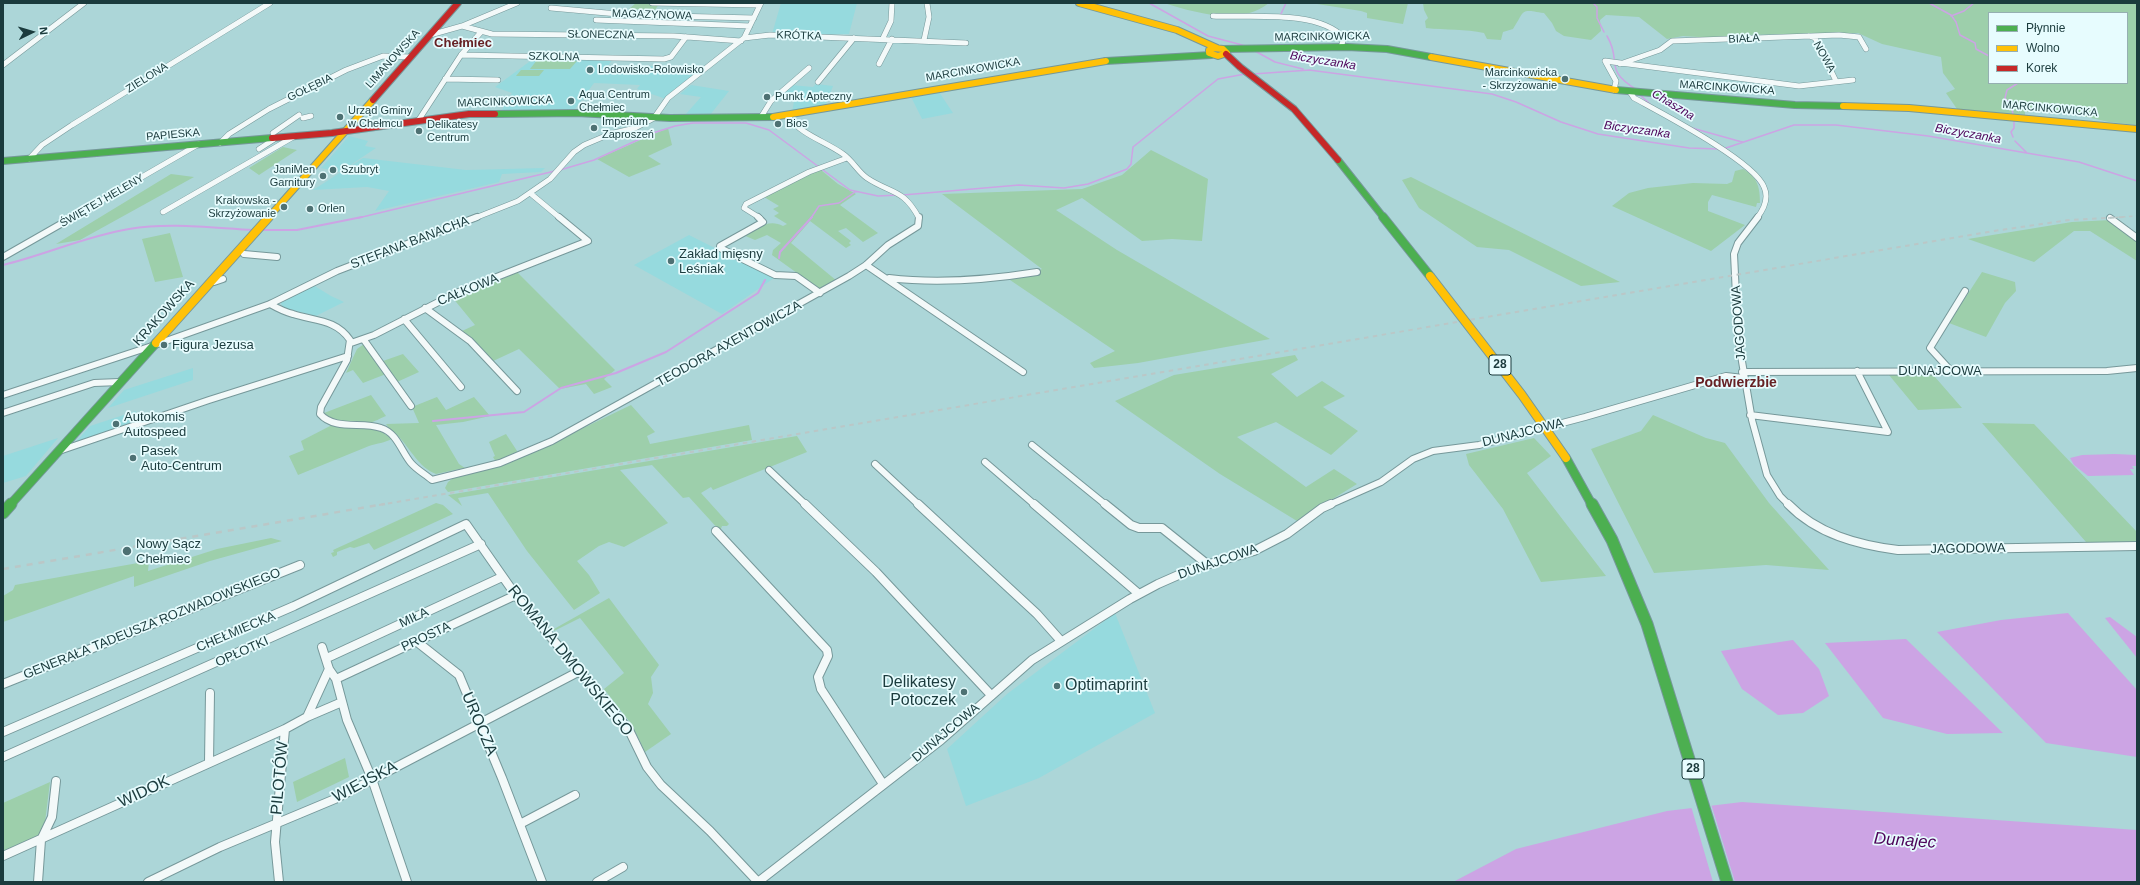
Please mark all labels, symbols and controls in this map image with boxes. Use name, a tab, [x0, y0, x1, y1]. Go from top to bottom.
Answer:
street label: MAGAZYNOWA	[612, 7, 692, 23]
north arrow	[12, 12, 52, 52]
legend	[1988, 12, 2128, 84]
text: Płynnie	[2026, 21, 2065, 35]
text: N	[38, 26, 50, 35]
street label: LIMANOWSKA	[363, 27, 423, 91]
street label: SŁONECZNA	[567, 28, 635, 42]
street label: KRÓTKA	[776, 29, 822, 43]
street label: MARCINKOWICKA	[1274, 30, 1370, 44]
street label: BIAŁA	[1728, 32, 1760, 46]
district label: Chełmiec	[434, 35, 492, 51]
street label: NOWA	[1810, 39, 1838, 75]
text: Wolno	[2026, 41, 2060, 55]
water label: Biczyczanka	[1289, 49, 1357, 73]
street label: SZKOLNA	[528, 50, 580, 64]
street label: MARCINKOWICKA	[925, 55, 1021, 85]
street label: ZIELONA	[124, 60, 170, 96]
text: Korek	[2026, 61, 2057, 75]
place label: Lodowisko-Rolowisko	[598, 63, 704, 77]
marker: Lodowisko-Rolowisko	[585, 65, 595, 75]
place label: Marcinkowicka - Skrzyżowanie	[1482, 66, 1557, 92]
street label: GOŁĘBIA	[285, 71, 335, 105]
marker: Marcinkowicka - Skrzyżowanie	[1560, 74, 1570, 84]
street label: MARCINKOWICKA	[1679, 78, 1775, 98]
water label: Chaszna	[1649, 87, 1697, 123]
place label: Aqua Centrum Chełmiec	[579, 88, 650, 114]
place label: Punkt Apteczny	[775, 90, 851, 104]
marker: Punkt Apteczny	[762, 92, 772, 102]
street label: MARCINKOWICKA	[457, 94, 553, 110]
marker: Aqua Centrum Chełmiec	[566, 96, 576, 106]
street label: MARCINKOWICKA	[2002, 98, 2098, 120]
place label: Urząd Gminy w Chełmcu	[348, 104, 412, 130]
marker: Urząd Gminy w Chełmcu	[335, 112, 345, 122]
place label: Imperium Zaproszeń	[602, 115, 654, 141]
place label: Bios	[786, 117, 807, 131]
place label: Delikatesy Centrum	[427, 118, 478, 144]
water label: Biczyczanka	[1603, 118, 1671, 142]
marker: Bios	[773, 119, 783, 129]
water label: Biczyczanka	[1934, 121, 2002, 147]
marker: Imperium Zaproszeń	[589, 123, 599, 133]
street label: PAPIESKA	[146, 126, 200, 144]
marker: Delikatesy Centrum	[414, 126, 424, 136]
place label: JaniMen Garnitury	[270, 163, 315, 189]
place label: Szubryt	[341, 163, 378, 177]
marker: Szubryt	[328, 165, 338, 175]
marker: JaniMen Garnitury	[318, 171, 328, 181]
street label: ŚWIĘTEJ HELENY	[58, 172, 146, 230]
place label: Krakowska - Skrzyżowanie	[208, 194, 276, 220]
marker: Krakowska - Skrzyżowanie	[279, 202, 289, 212]
place label: Orlen	[318, 202, 345, 216]
marker: Orlen	[305, 204, 315, 214]
street label: STEFANA BANACHA	[349, 213, 471, 273]
place label: Zakład mięsny Leśniak	[679, 246, 763, 277]
marker: Zakład mięsny Leśniak	[666, 256, 676, 266]
street label: CAŁKOWA	[435, 271, 501, 309]
street label: KRAKOWSKA	[130, 277, 198, 349]
street label: JAGODOWA	[1729, 285, 1749, 361]
street label: TEODORA AXENTOWICZA	[654, 298, 804, 390]
place label: Figura Jezusa	[172, 337, 254, 353]
marker: Figura Jezusa	[159, 340, 169, 350]
road number: 28	[1489, 355, 1511, 375]
street label: DUNAJCOWA	[1898, 363, 1982, 379]
district label: Podwierzbie	[1695, 375, 1777, 391]
place label: Autokomis Autospeed	[124, 409, 186, 440]
street label: DUNAJCOWA	[1481, 415, 1565, 451]
marker: Autokomis Autospeed	[111, 419, 121, 429]
place label: Pasek Auto-Centrum	[141, 443, 222, 474]
marker: Pasek Auto-Centrum	[128, 453, 138, 463]
place label: Nowy Sącz Chełmiec	[136, 536, 201, 567]
street label: DUNAJCOWA	[1176, 541, 1260, 583]
street label: JAGODOWA	[1930, 541, 2006, 557]
marker: Nowy Sącz Chełmiec	[121, 545, 133, 557]
street label: GENERAŁA TADEUSZA ROZWADOWSKIEGO	[21, 565, 283, 683]
street label: ROMANA DMOWSKIEGO	[503, 582, 637, 740]
street label: MIŁA	[397, 605, 431, 631]
street label: CHEŁMIECKA	[194, 608, 278, 656]
street label: PROSTA	[399, 619, 453, 655]
street label: OPŁOTKI	[213, 633, 271, 671]
place label: Delikatesy Potoczek	[882, 673, 956, 711]
place label: Optimaprint	[1065, 676, 1148, 696]
marker: Optimaprint	[1052, 681, 1062, 691]
marker: Delikatesy Potoczek	[959, 687, 969, 697]
street label: UROCZA	[457, 689, 501, 759]
street label: DUNAJCOWA	[909, 700, 983, 766]
street label: PILOTÓW	[267, 740, 293, 816]
street label: WIEJSKA	[329, 757, 401, 807]
road number: 28	[1682, 759, 1704, 779]
street label: WIDOK	[115, 772, 173, 812]
water label: Dunajec	[1873, 829, 1937, 853]

